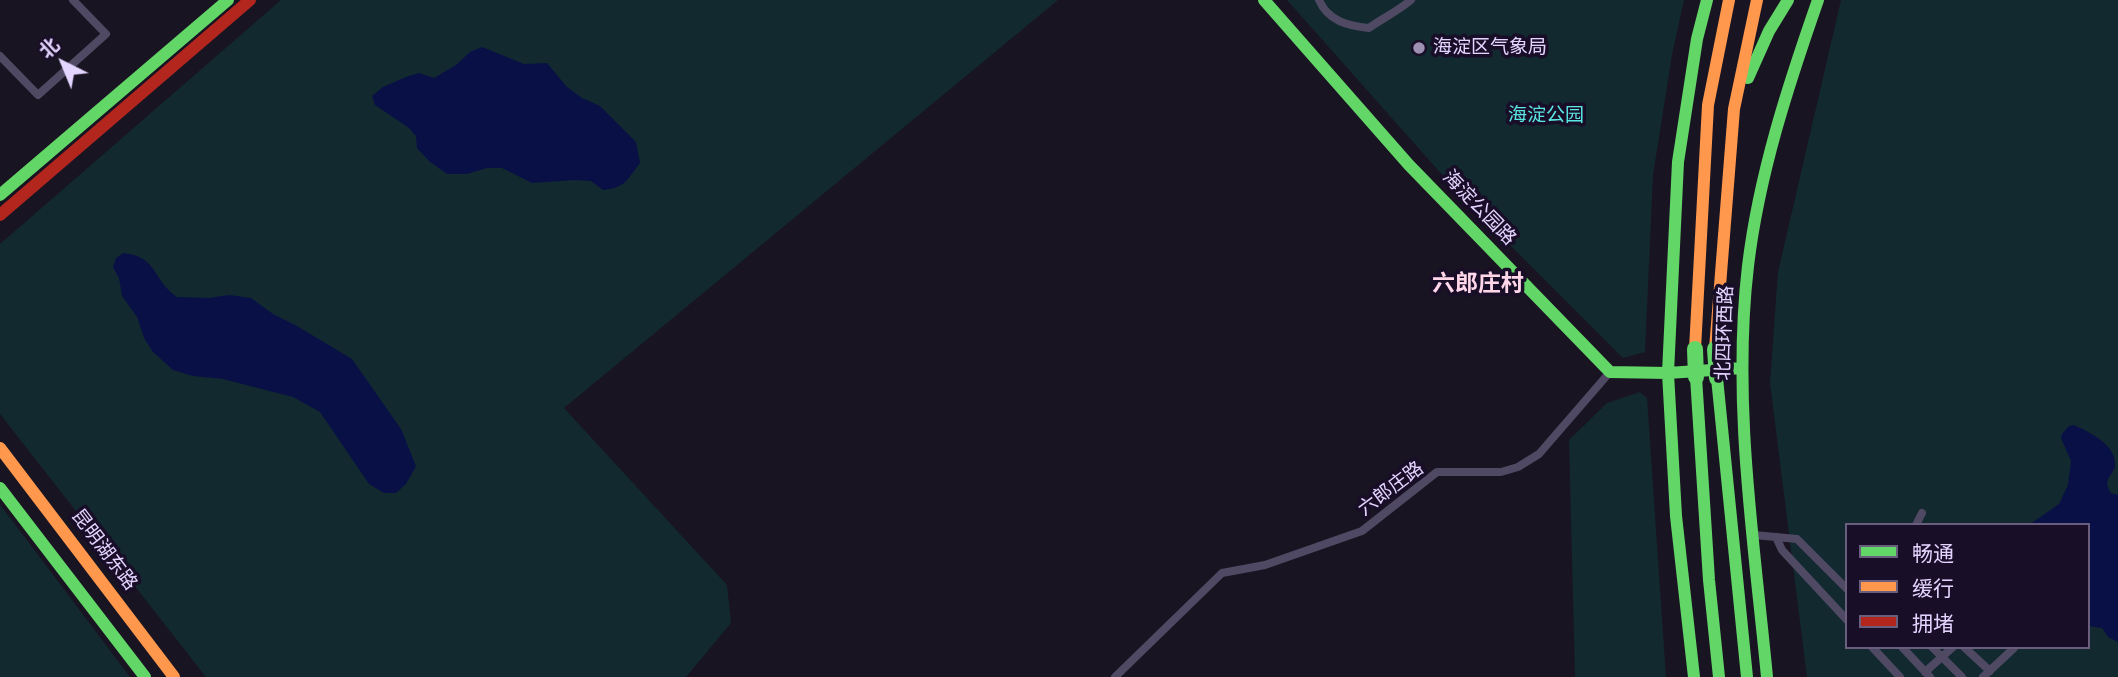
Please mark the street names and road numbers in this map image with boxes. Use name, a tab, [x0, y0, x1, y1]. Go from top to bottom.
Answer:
street label: 海淀公园路	[1438, 166, 1520, 250]
street label: 北四环西路	[1712, 285, 1738, 381]
street label: 六郎庄路	[1354, 457, 1428, 521]
street label: 昆明湖东路	[66, 505, 142, 595]

